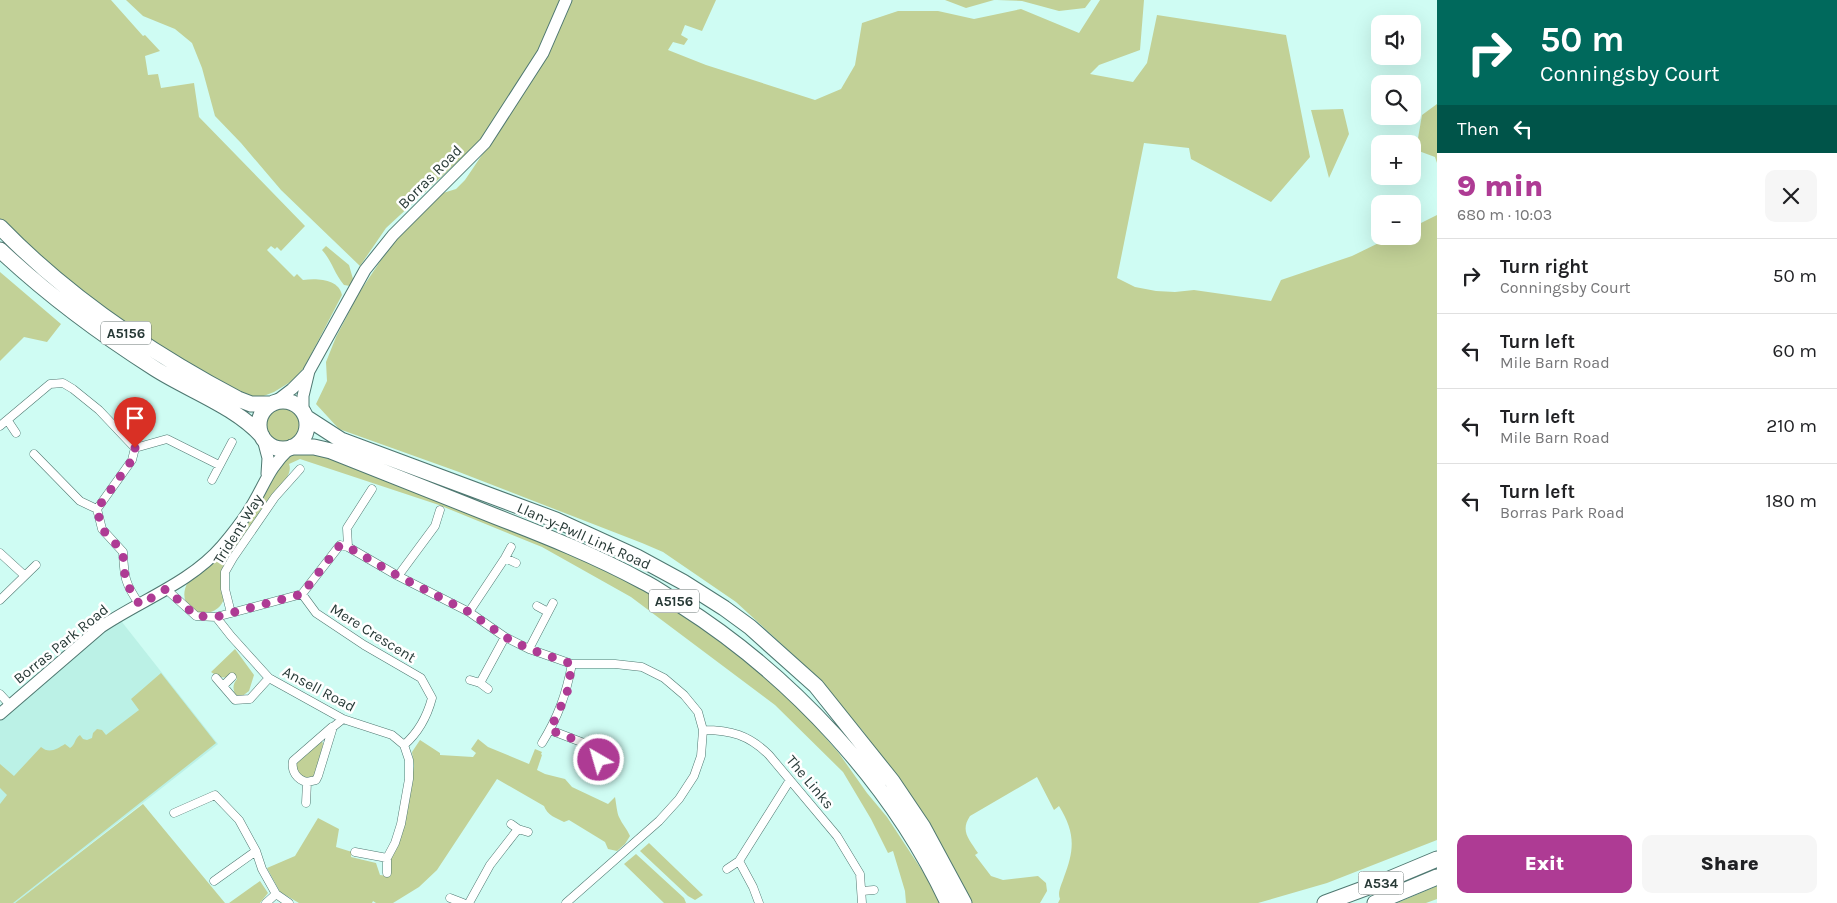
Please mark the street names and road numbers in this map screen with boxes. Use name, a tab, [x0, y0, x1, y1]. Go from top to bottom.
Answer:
street label: Borras Road	[394, 141, 466, 213]
road number: A5156	[101, 322, 151, 344]
street label: Trident Way	[209, 491, 267, 567]
street label: Llan-y-Pwll Link Road	[514, 498, 654, 574]
road number: A5156	[649, 590, 699, 612]
street label: Borras Park Road	[10, 600, 112, 688]
street label: Mere Crescent	[327, 600, 419, 667]
street label: Ansell Road	[280, 662, 358, 716]
street label: The Links	[782, 751, 838, 813]
road number: A534	[1358, 871, 1404, 894]

